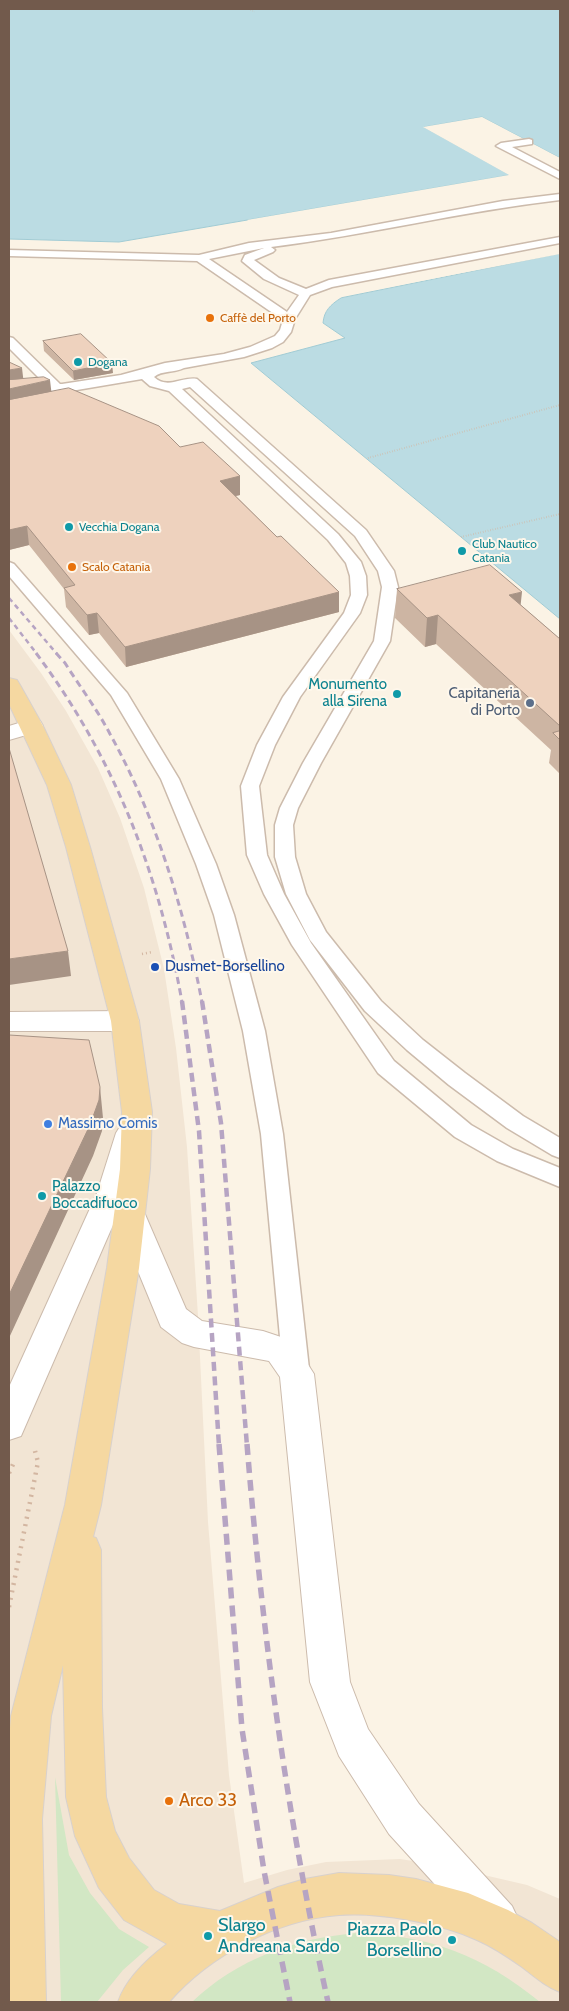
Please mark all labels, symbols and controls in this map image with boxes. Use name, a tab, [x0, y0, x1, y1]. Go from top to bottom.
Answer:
place label: Caffè del Porto	[220, 311, 296, 325]
marker: Caffè del Porto	[204, 312, 216, 324]
place label: Dogana	[88, 355, 127, 369]
marker: Dogana	[72, 356, 84, 368]
place label: Vecchia Dogana	[79, 520, 160, 534]
marker: Vecchia Dogana	[63, 521, 75, 533]
place label: Club Nautico Catania	[472, 537, 537, 565]
marker: Club Nautico Catania	[456, 545, 468, 557]
place label: Scalo Catania	[82, 560, 150, 574]
marker: Scalo Catania	[66, 561, 78, 573]
place label: Monumento alla Sirena	[308, 676, 387, 711]
place label: Capitaneria di Porto	[449, 685, 520, 720]
marker: Monumento alla Sirena	[391, 688, 403, 700]
marker: Capitaneria di Porto	[524, 697, 536, 709]
place label: Dusmet-Borsellino	[165, 958, 285, 976]
marker: Dusmet-Borsellino	[149, 961, 161, 973]
place label: Massimo Comis	[58, 1115, 157, 1133]
marker: Massimo Comis	[42, 1118, 54, 1130]
place label: Palazzo Boccadifuoco	[52, 1178, 137, 1213]
marker: Palazzo Boccadifuoco	[36, 1190, 48, 1202]
place label: Arco 33	[179, 1790, 237, 1812]
marker: Arco 33	[163, 1795, 175, 1807]
place label: Slargo Andreana Sardo	[218, 1915, 340, 1958]
place label: Piazza Paolo Borsellino	[347, 1919, 442, 1962]
marker: Slargo Andreana Sardo	[202, 1930, 214, 1942]
marker: Piazza Paolo Borsellino	[446, 1934, 458, 1946]

